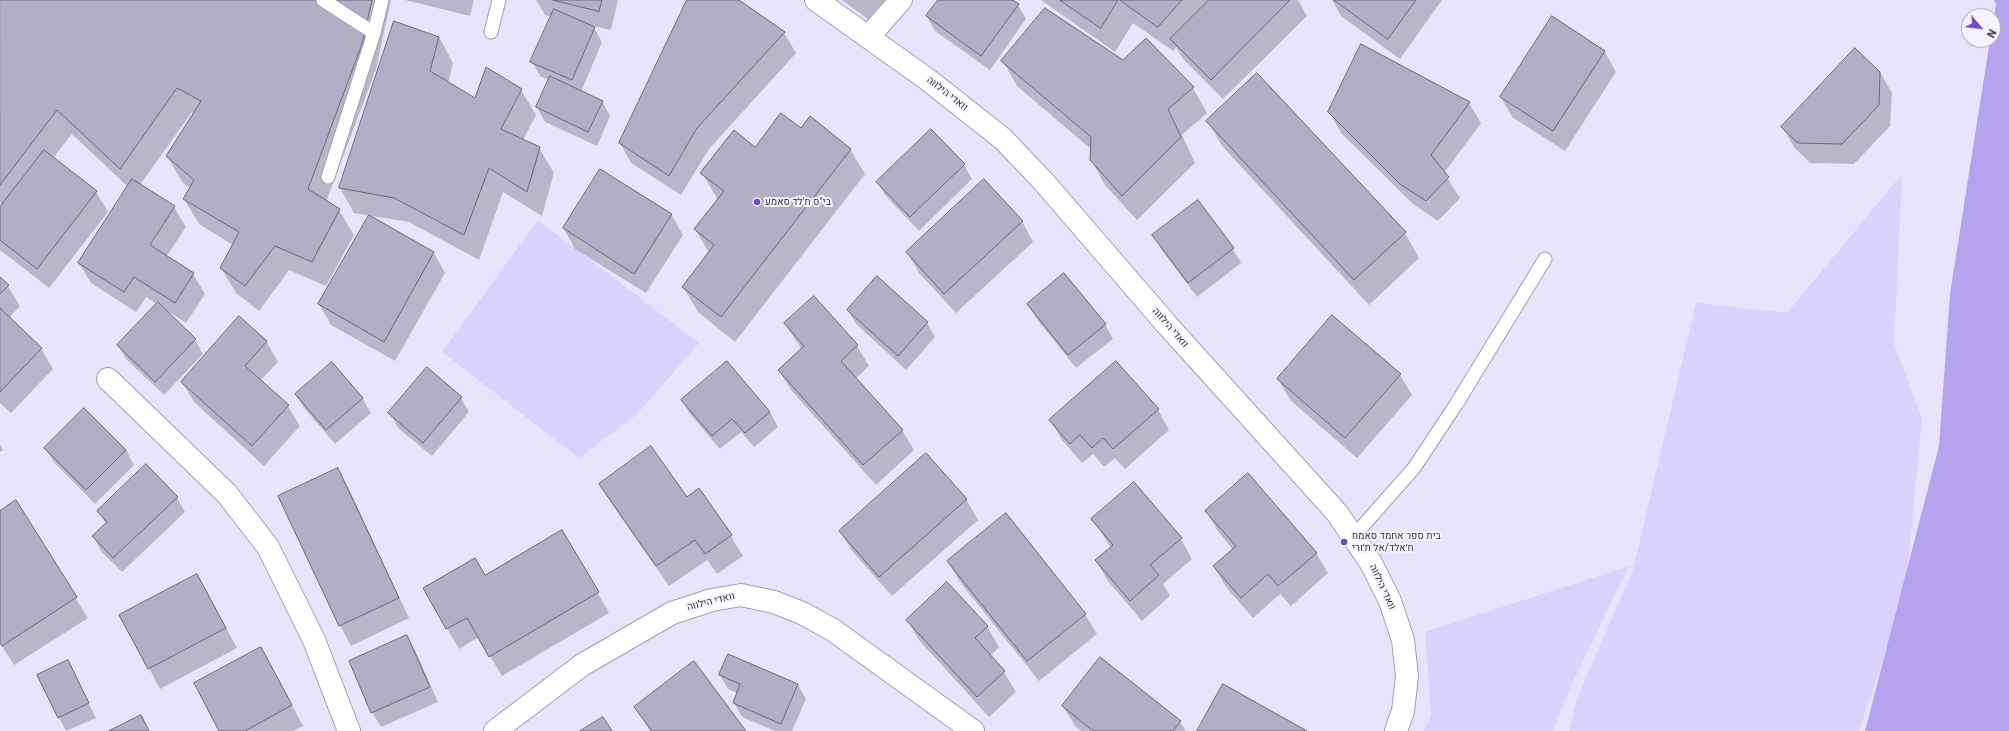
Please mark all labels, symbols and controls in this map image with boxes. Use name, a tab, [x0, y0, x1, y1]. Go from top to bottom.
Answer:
north arrow	[1961, 8, 2001, 48]
text: N	[1984, 27, 1999, 40]
street label: וואדי הילווה	[924, 74, 970, 114]
place label: בי"ס ח'לד סאמע	[765, 196, 831, 208]
marker: בי"ס ח'לד סאמע	[752, 197, 762, 207]
street label: וואדי הילווה	[1149, 306, 1191, 350]
place label: בית ספר אחמד סאמח ח׳אלד/אל ת׳ורי	[1352, 530, 1441, 554]
marker: בית ספר אחמד סאמח ח׳אלד/אל ת׳ורי	[1339, 537, 1349, 547]
street label: וואדי הילווה	[1366, 562, 1398, 612]
street label: וואדי הילווה	[686, 590, 736, 614]

